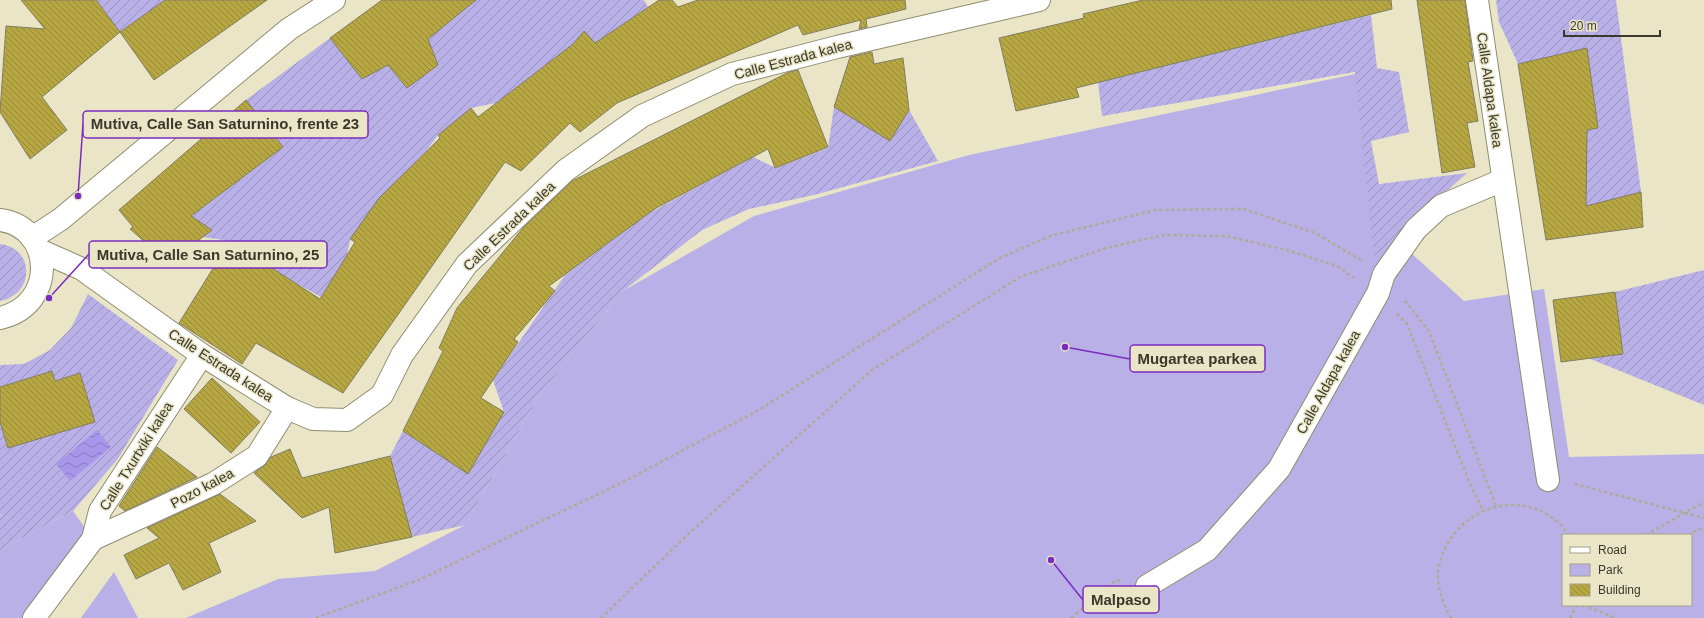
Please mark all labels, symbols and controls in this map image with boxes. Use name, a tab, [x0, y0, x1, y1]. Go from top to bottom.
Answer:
scale bar	[1564, 12, 1660, 38]
text: 20 m	[1570, 19, 1597, 33]
street label: Calle Aldapa kalea	[1474, 31, 1506, 149]
street label: Calle Estrada kalea	[732, 36, 854, 82]
callout: Mutiva, Calle San Saturnino, frente 23	[83, 111, 368, 138]
text: Mutiva, Calle San Saturnino, frente 23	[91, 115, 359, 132]
street label: Calle Estrada kalea	[460, 178, 558, 274]
callout: Mutiva, Calle San Saturnino, 25	[89, 241, 327, 268]
text: Mutiva, Calle San Saturnino, 25	[97, 246, 319, 263]
street label: Calle Estrada kalea	[166, 325, 276, 405]
street label: Calle Aldapa kalea	[1293, 327, 1363, 437]
callout: Mugartea parkea	[1130, 345, 1265, 372]
text: Mugartea parkea	[1137, 350, 1257, 367]
street label: Calle Txurtxiki kalea	[96, 399, 176, 513]
street label: Pozo kalea	[168, 465, 237, 511]
legend	[1562, 534, 1692, 606]
text: Road	[1598, 543, 1627, 557]
text: Park	[1598, 563, 1624, 577]
text: Building	[1598, 583, 1641, 597]
callout: Malpaso	[1083, 586, 1159, 613]
text: Malpaso	[1091, 591, 1151, 608]

